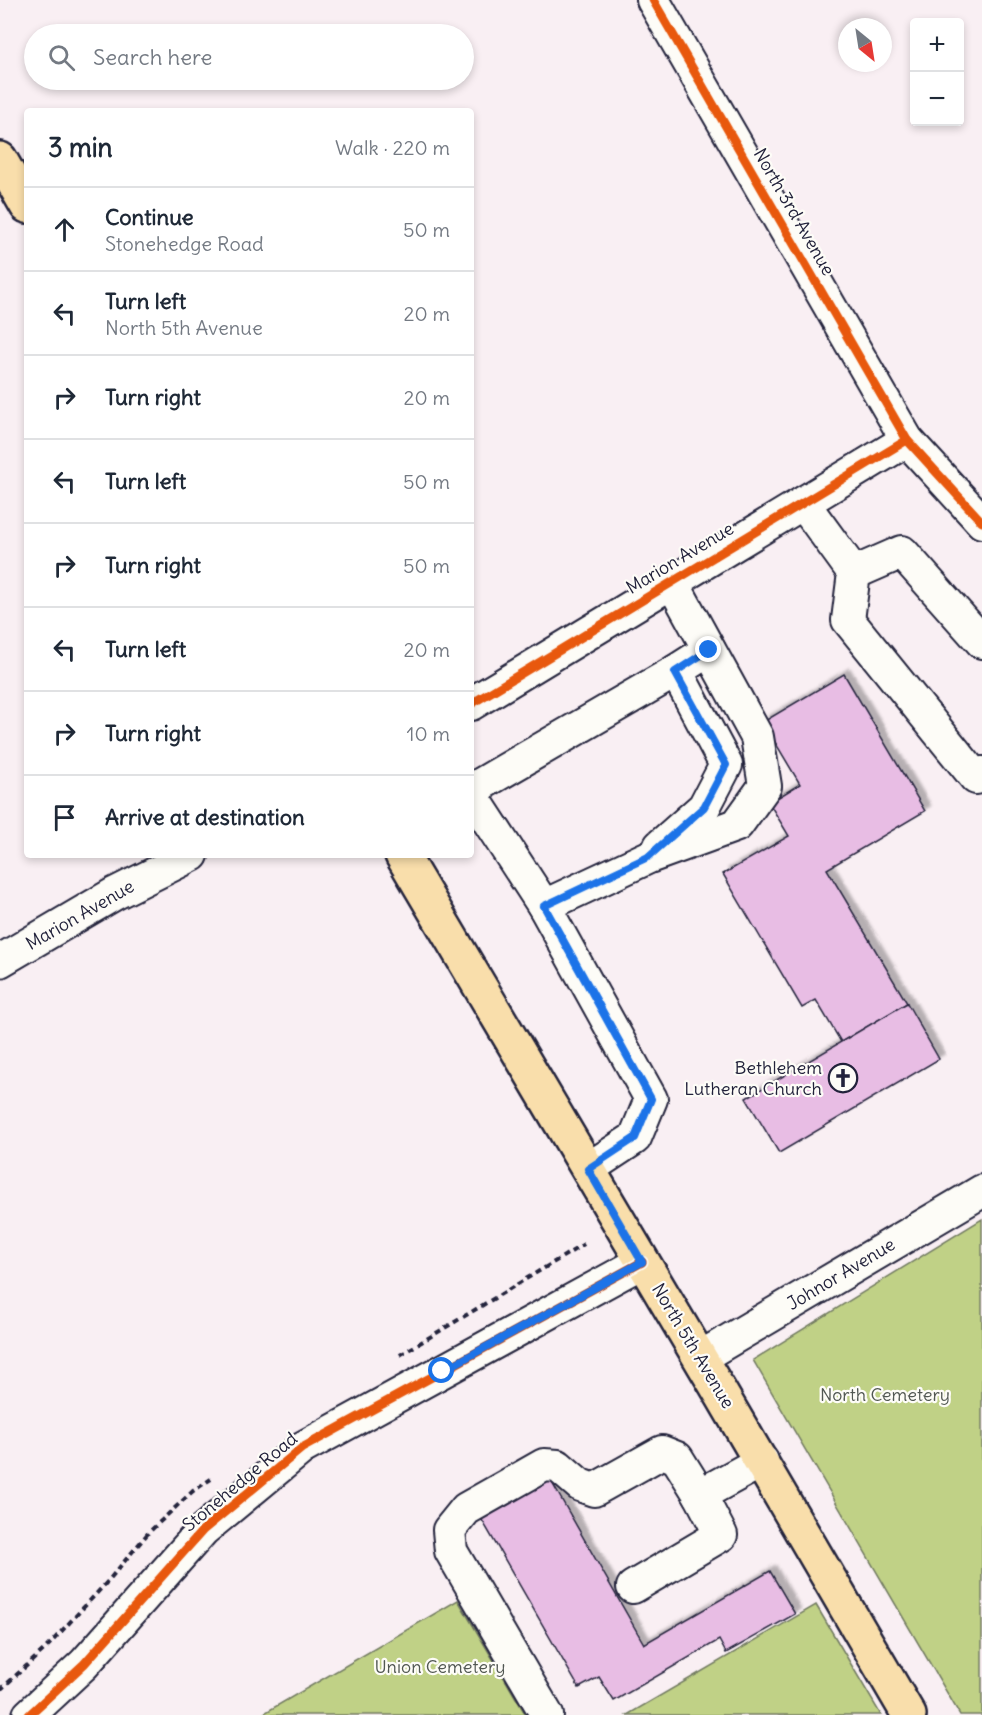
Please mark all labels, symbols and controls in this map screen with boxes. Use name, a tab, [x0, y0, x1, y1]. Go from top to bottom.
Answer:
north arrow	[838, 18, 892, 72]
map controls	[910, 18, 964, 126]
button: +	[910, 18, 964, 72]
search box	[24, 24, 474, 90]
icon: search	[45, 41, 78, 74]
text: Search here	[93, 43, 212, 71]
button: −	[910, 72, 964, 126]
text: 3 min	[48, 131, 113, 164]
text: Walk · 220 m	[335, 135, 450, 160]
street label: North 3rd Avenue	[749, 144, 840, 279]
text: Continue	[105, 203, 194, 231]
icon: ahead	[48, 213, 81, 246]
text: 50 m	[403, 217, 450, 242]
text: Stonehedge Road	[105, 231, 264, 256]
text: Turn left	[105, 287, 186, 315]
icon: left	[48, 297, 81, 330]
text: 20 m	[404, 301, 450, 326]
text: North 5th Avenue	[105, 315, 263, 340]
icon: right	[48, 381, 81, 414]
text: Turn right	[105, 383, 201, 411]
text: 20 m	[404, 385, 450, 410]
icon: left	[48, 465, 81, 498]
text: Turn left	[105, 467, 186, 495]
text: 50 m	[403, 469, 450, 494]
street label: Marion Avenue	[622, 516, 738, 599]
icon: right	[48, 549, 81, 582]
text: Turn right	[105, 551, 201, 579]
text: 50 m	[403, 553, 450, 578]
icon: left	[48, 633, 81, 666]
text: Turn left	[105, 635, 186, 663]
route end	[695, 636, 721, 662]
text: 20 m	[404, 637, 450, 662]
icon: right	[48, 717, 81, 750]
text: Turn right	[105, 719, 201, 747]
text: 10 m	[407, 721, 450, 746]
icon: arrive	[48, 801, 81, 834]
text: Arrive at destination	[105, 803, 305, 831]
street label: Marion Avenue	[21, 874, 138, 955]
place label: Bethlehem Lutheran Church	[684, 1056, 822, 1100]
church icon: Bethlehem Lutheran Church	[827, 1062, 859, 1094]
street label: Johnor Avenue	[782, 1232, 899, 1315]
street label: North 5th Avenue	[647, 1279, 740, 1412]
route start	[428, 1357, 454, 1383]
park label: North Cemetery	[820, 1383, 950, 1406]
street label: Stonehedge Road	[178, 1427, 302, 1536]
park label: Union Cemetery	[374, 1655, 506, 1678]

